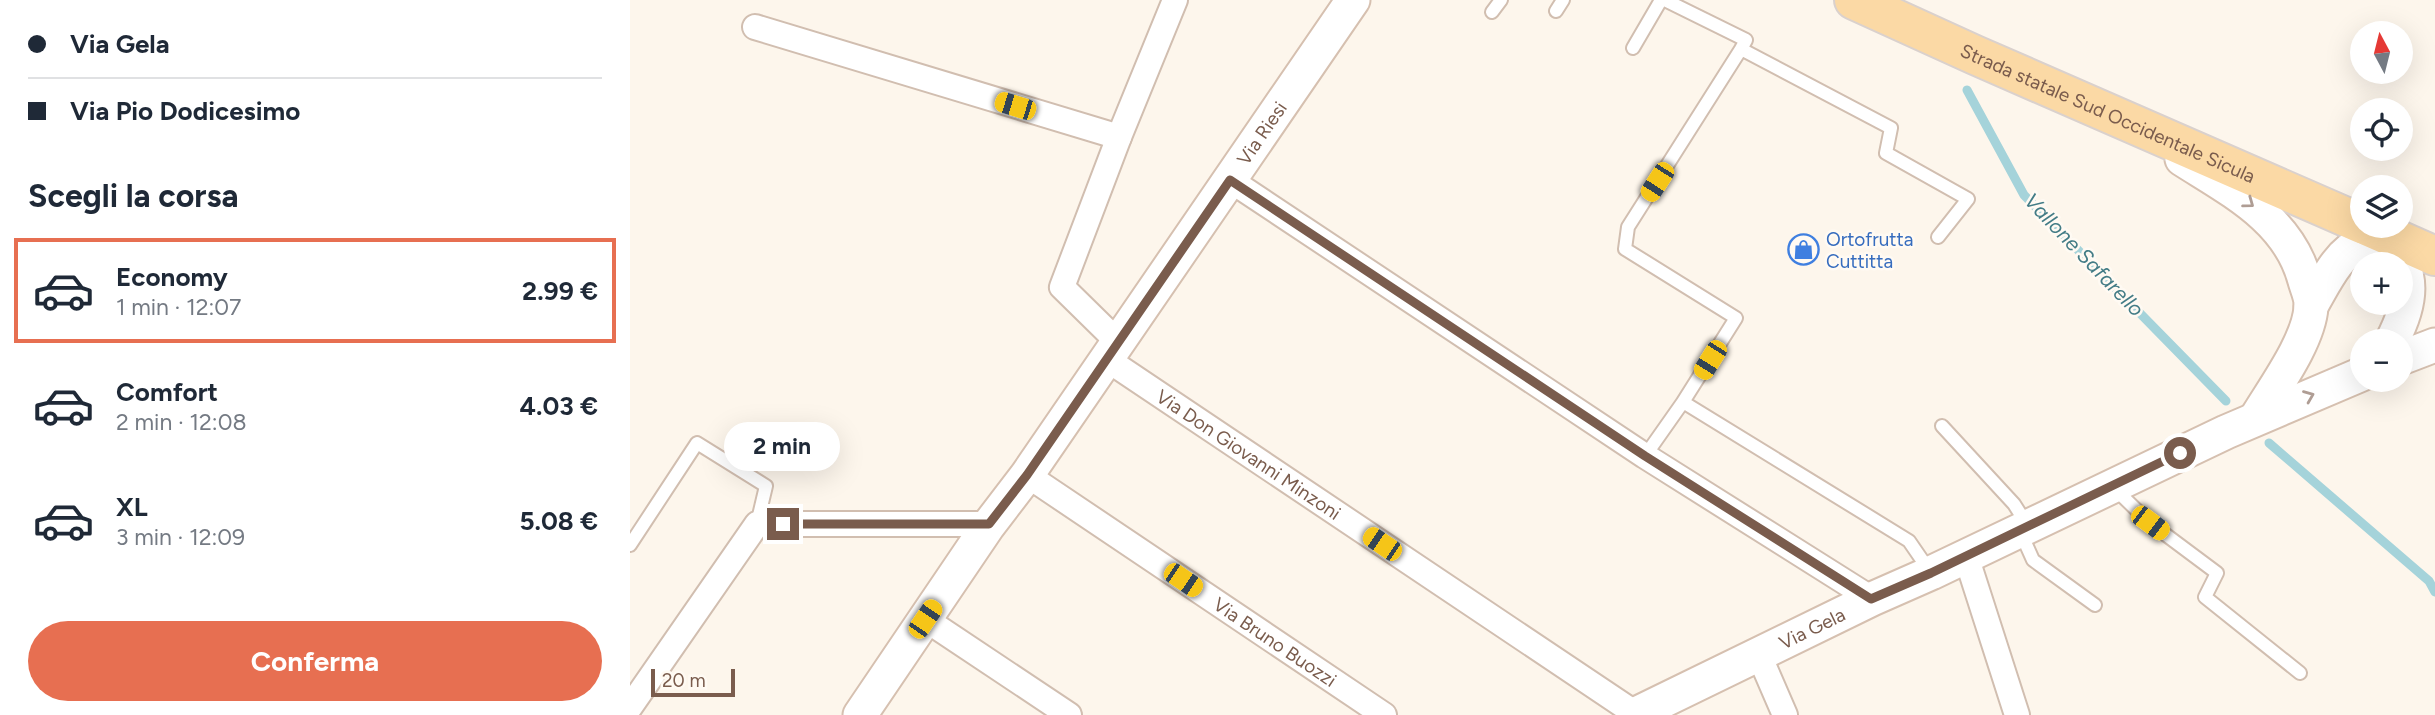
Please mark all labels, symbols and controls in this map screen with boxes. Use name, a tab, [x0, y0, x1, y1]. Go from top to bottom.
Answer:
north arrow	[2350, 21, 2413, 84]
map controls	[2350, 21, 2413, 392]
text: Via Gela	[70, 28, 170, 60]
street label: Strada statale Sud Occidentale Sicula	[1957, 39, 2259, 188]
car	[992, 90, 1039, 122]
text: Via Pio Dodicesimo	[70, 95, 300, 127]
street label: Via Riesi	[1232, 97, 1292, 170]
button: locate	[2350, 98, 2413, 161]
car	[1637, 159, 1678, 205]
button: layers	[2350, 175, 2413, 238]
text: Scegli la corsa	[28, 177, 238, 215]
water label: Vallone Safarello	[2019, 188, 2149, 321]
one-way arrow	[2241, 194, 2254, 207]
place label: Ortofrutta Cuttitta	[1826, 228, 1913, 273]
shop icon: Ortofrutta Cuttitta	[1786, 233, 1820, 267]
button: +	[2350, 252, 2413, 315]
icon: car	[32, 259, 95, 322]
text: Economy	[116, 261, 228, 293]
text: 2.99 €	[522, 275, 598, 307]
text: 1 min · 12:07	[116, 293, 241, 321]
button: −	[2350, 329, 2413, 392]
car	[1690, 337, 1731, 383]
icon: car	[32, 374, 95, 437]
text: Comfort	[116, 376, 218, 408]
street label: Via Don Giovanni Minzoni	[1152, 385, 1345, 525]
text: 4.03 €	[520, 390, 598, 422]
one-way arrow	[2303, 390, 2315, 404]
text: 2 min · 12:08	[116, 408, 247, 436]
callout: 2 min	[725, 422, 841, 472]
text: 2 min	[753, 432, 811, 460]
route start	[2164, 437, 2196, 469]
icon: car	[32, 489, 95, 552]
text: XL	[116, 491, 148, 523]
car	[2127, 502, 2174, 544]
text: 5.08 €	[519, 505, 598, 537]
route end	[767, 508, 799, 540]
text: 3 min · 12:09	[116, 523, 245, 551]
car	[1359, 524, 1406, 564]
car	[1160, 560, 1207, 600]
street label: Via Bruno Buozzi	[1209, 593, 1341, 692]
car	[905, 596, 946, 642]
street label: Via Gela	[1775, 603, 1849, 655]
button: Conferma	[28, 621, 602, 701]
scale bar	[651, 666, 735, 698]
text: 20 m	[662, 669, 706, 692]

